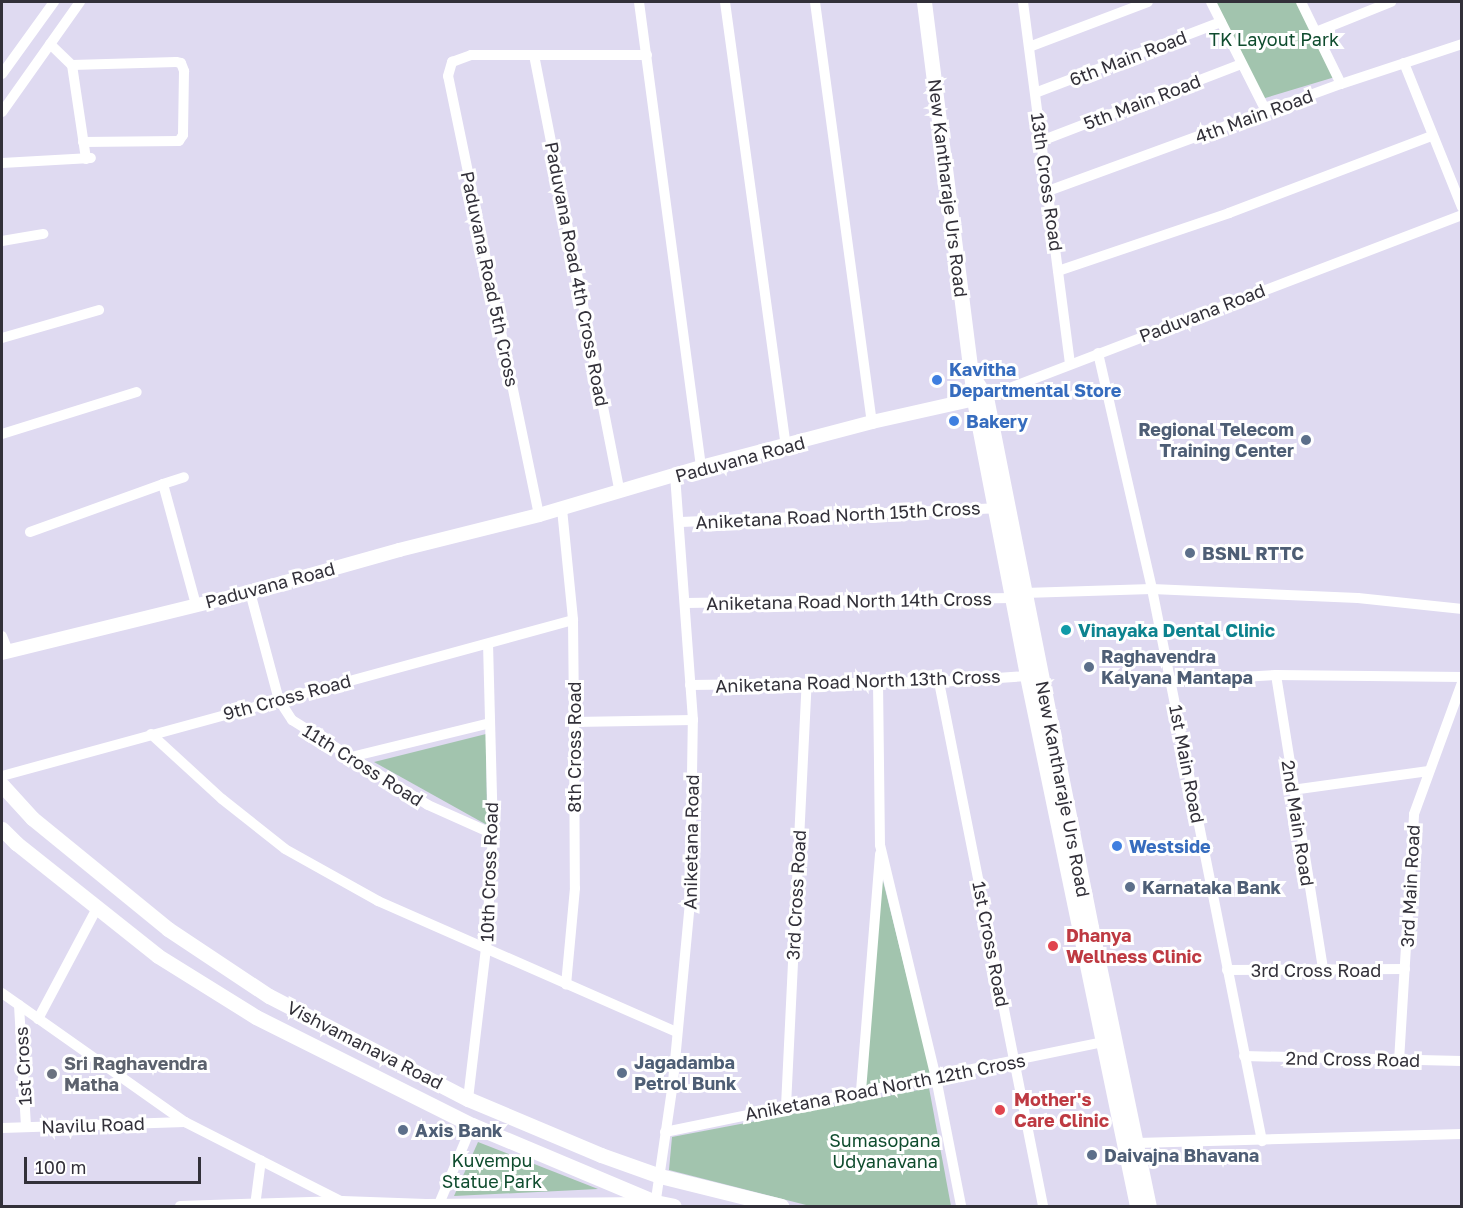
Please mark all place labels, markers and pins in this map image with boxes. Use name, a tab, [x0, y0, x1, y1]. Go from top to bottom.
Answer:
place label: Kavitha Departmental Store	[949, 359, 1121, 401]
marker: Kavitha Departmental Store	[930, 373, 944, 387]
place label: Bakery	[966, 410, 1028, 432]
marker: Bakery	[947, 414, 961, 428]
place label: Regional Telecom Training Center	[1138, 419, 1294, 462]
marker: Regional Telecom Training Center	[1299, 433, 1313, 447]
place label: BSNL RTTC	[1202, 542, 1304, 564]
marker: BSNL RTTC	[1183, 546, 1197, 560]
place label: Vinayaka Dental Clinic	[1078, 619, 1275, 641]
marker: Vinayaka Dental Clinic	[1059, 623, 1073, 637]
place label: Raghavendra Kalyana Mantapa	[1101, 646, 1253, 688]
marker: Raghavendra Kalyana Mantapa	[1082, 660, 1096, 674]
place label: Westside	[1129, 835, 1211, 857]
marker: Westside	[1110, 839, 1124, 853]
place label: Karnataka Bank	[1142, 876, 1281, 898]
marker: Karnataka Bank	[1123, 880, 1137, 894]
place label: Dhanya Wellness Clinic	[1066, 925, 1202, 968]
marker: Dhanya Wellness Clinic	[1044, 937, 1062, 955]
place label: Jagadamba Petrol Bunk	[634, 1052, 736, 1094]
place label: Sri Raghavendra Matha	[64, 1053, 208, 1096]
marker: Jagadamba Petrol Bunk	[615, 1066, 629, 1080]
marker: Sri Raghavendra Matha	[45, 1067, 59, 1081]
place label: Mother's Care Clinic	[1014, 1089, 1109, 1132]
marker: Mother's Care Clinic	[991, 1101, 1009, 1119]
place label: Axis Bank	[415, 1119, 503, 1141]
marker: Axis Bank	[396, 1123, 410, 1137]
place label: Daivajna Bhavana	[1104, 1144, 1259, 1166]
marker: Daivajna Bhavana	[1085, 1148, 1099, 1162]

